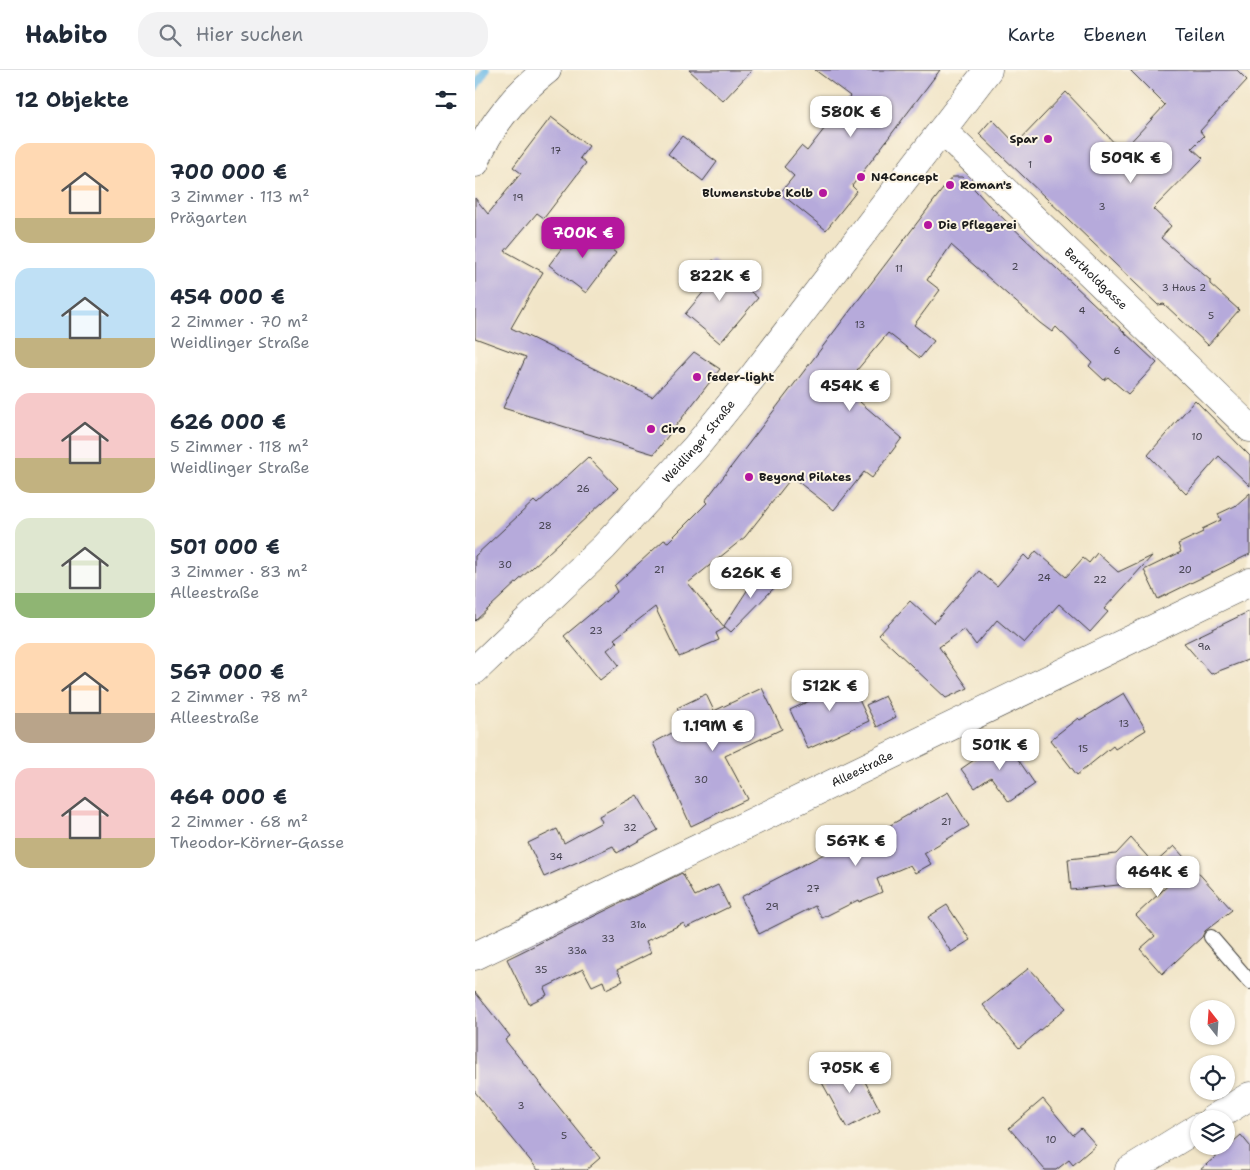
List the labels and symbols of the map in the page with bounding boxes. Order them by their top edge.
pin: 580K € [810,96,892,138]
place label: Spar [1009,131,1039,147]
marker: Spar [1042,133,1054,145]
pin: 509K € [1090,142,1172,184]
house number: 17 [551,144,561,157]
house number: 1 [1028,158,1032,171]
place label: N4Concept [871,169,938,185]
marker: N4Concept [855,171,867,183]
place label: Roman's [960,177,1012,193]
marker: Roman's [944,179,956,191]
place label: Blumenstube Kolb [702,185,813,201]
marker: Blumenstube Kolb [817,187,829,199]
house number: 19 [513,191,523,204]
house number: 3 [1099,200,1106,213]
pin: 700K € [542,216,624,259]
place label: Die Pflegerei [938,217,1017,233]
marker: Die Pflegerei [922,219,934,231]
street label: Bertholdgasse [1061,244,1131,313]
pin: 822K € [679,260,761,302]
house number: 2 [1012,260,1019,273]
house number: 11 [895,262,903,275]
house number: 3 Haus 2 [1162,281,1206,294]
house number: 4 [1079,304,1086,317]
house number: 5 [1208,309,1214,322]
house number: 13 [855,318,865,331]
house number: 6 [1114,344,1121,357]
place label: feder-light [707,369,775,385]
pin: 454K € [809,370,891,412]
marker: feder-light [691,371,703,383]
street label: Weidlinger Straße [659,396,739,487]
place label: Ciro [661,421,686,437]
marker: Ciro [645,423,657,435]
house number: 10 [1192,430,1202,443]
place label: Beyond Pilates [759,469,851,485]
marker: Beyond Pilates [743,471,755,483]
house number: 26 [576,482,590,495]
house number: 28 [538,519,552,532]
pin: 626K € [710,556,792,599]
house number: 30 [498,558,512,571]
house number: 21 [654,563,664,576]
house number: 20 [1178,563,1192,576]
house number: 24 [1037,571,1051,584]
house number: 22 [1093,573,1107,586]
house number: 23 [589,624,603,637]
house number: 9a [1197,640,1211,653]
pin: 512K € [789,670,871,712]
pin: 1.19M € [667,710,759,752]
house number: 13 [1119,717,1129,730]
pin: 501K € [959,728,1041,771]
house number: 15 [1078,742,1088,755]
street label: Alleestraße [829,747,896,791]
house number: 30 [694,773,708,786]
house number: 21 [941,815,951,828]
house number: 32 [623,821,637,834]
pin: 567K € [815,824,897,867]
house number: 34 [549,850,563,863]
pin: 464K € [1117,856,1199,898]
house number: 27 [806,882,820,895]
house number: 29 [765,900,779,913]
house number: 31a [630,918,647,931]
house number: 33 [601,932,615,945]
house number: 33a [567,944,587,957]
house number: 35 [535,963,547,976]
north arrow [1190,1000,1235,1045]
pin: 705K € [809,1052,891,1094]
house number: 3 [518,1099,525,1112]
house number: 5 [561,1129,567,1142]
house number: 10 [1046,1133,1056,1146]

